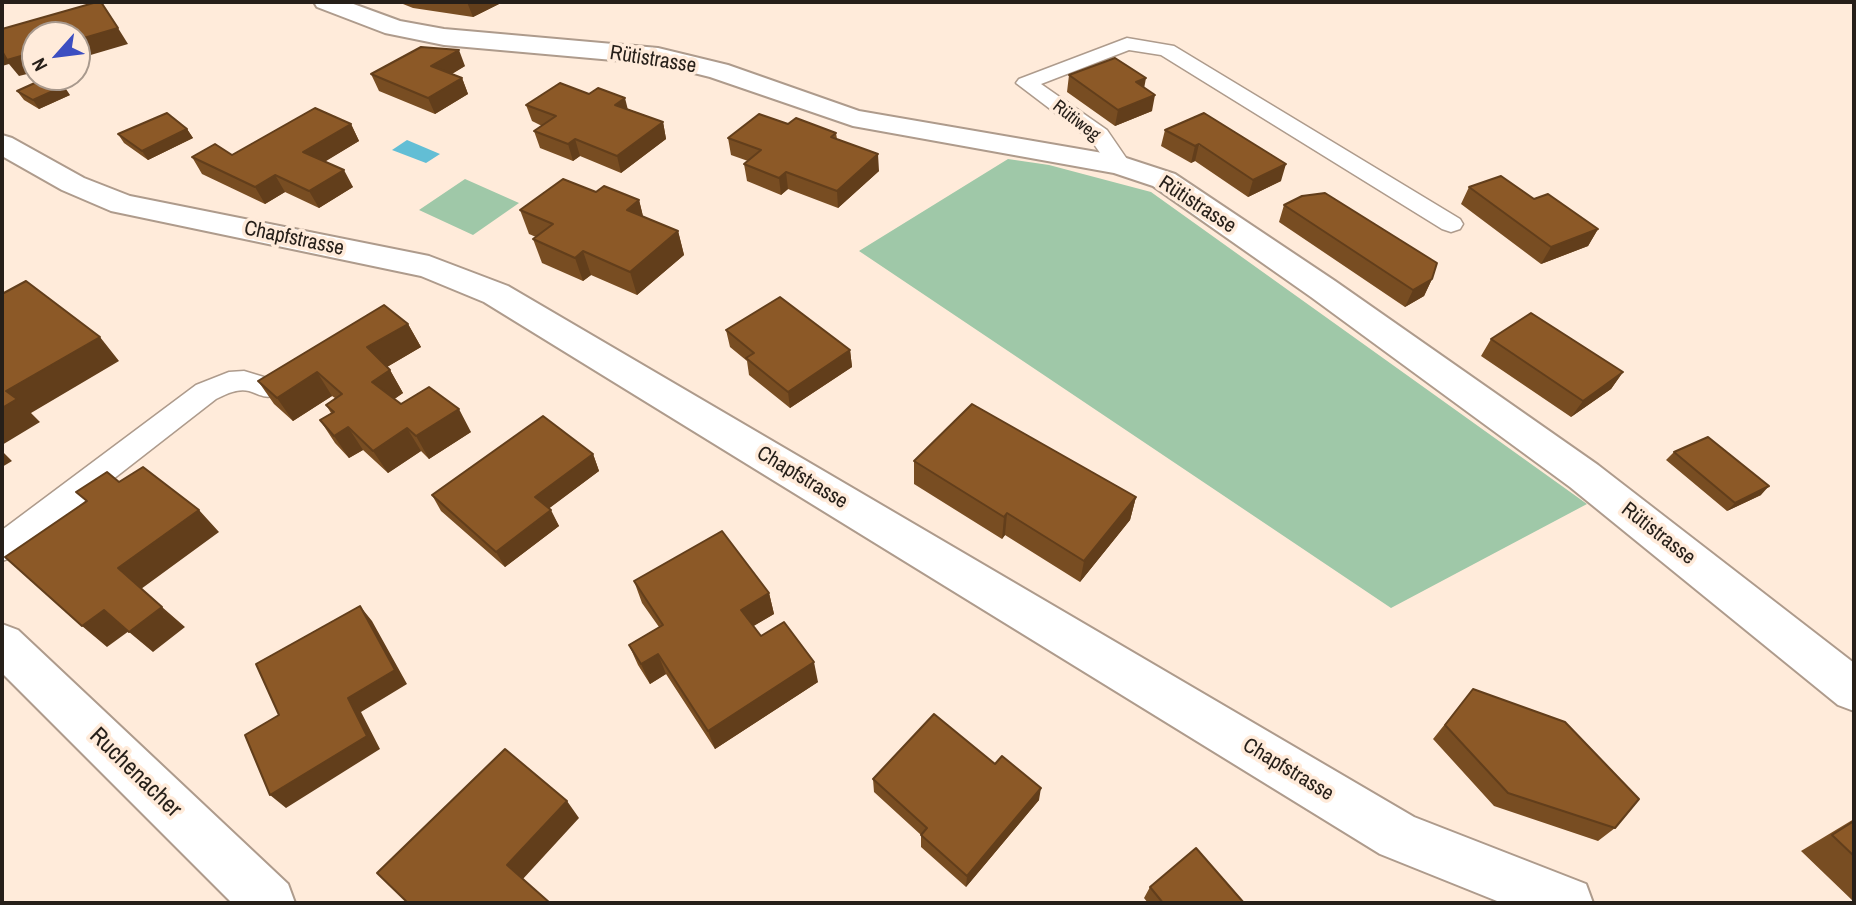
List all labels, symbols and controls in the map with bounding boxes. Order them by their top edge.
north arrow [21,21,91,91]
street label: Rütistrasse [608,41,698,79]
text: N [25,54,53,76]
street label: Rütiweg [1048,96,1104,146]
street label: Rütistrasse [1154,171,1240,239]
street label: Chapfstrasse [242,216,346,262]
street label: Chapfstrasse [752,441,852,515]
street label: Rütistrasse [1616,497,1700,571]
street label: Ruchenacher [83,722,187,824]
street label: Chapfstrasse [1238,733,1338,807]

